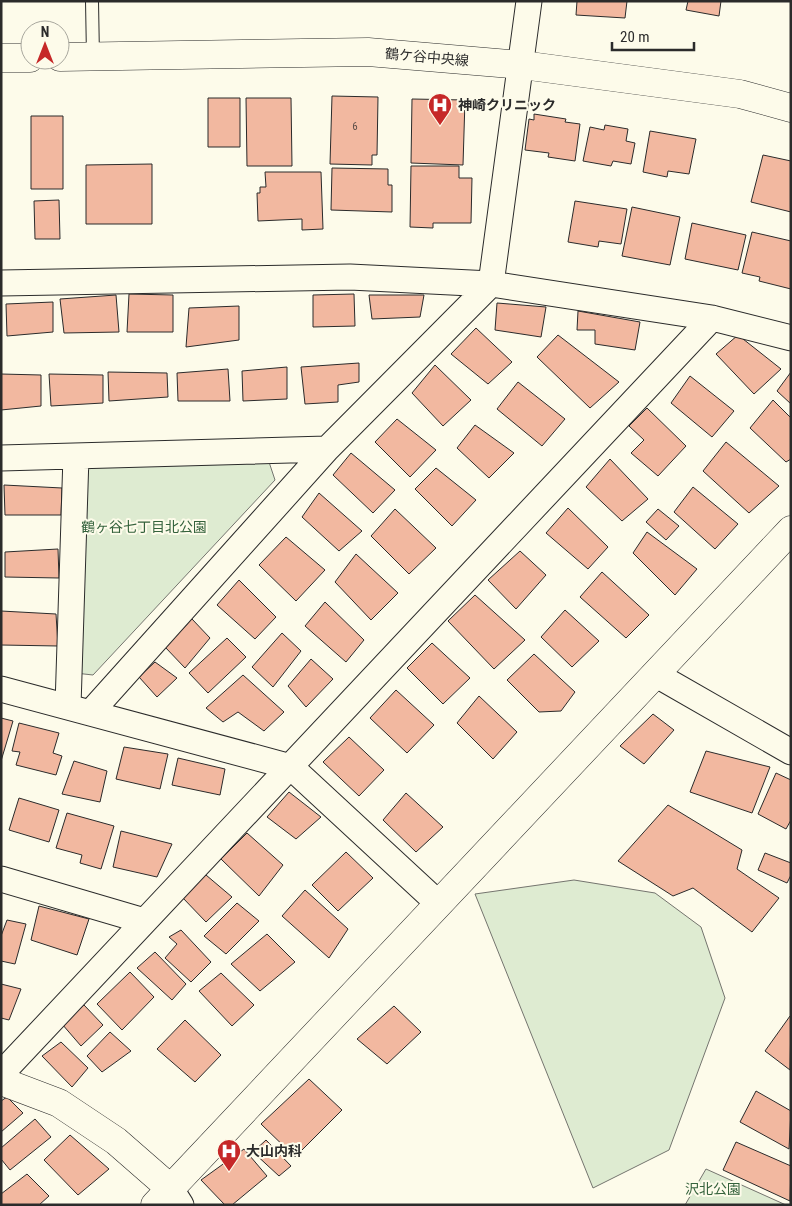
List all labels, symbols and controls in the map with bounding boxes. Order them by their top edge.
north arrow [20,20,70,70]
scale bar [612,20,694,52]
text: N [41,24,49,40]
text: 20 m [620,28,650,46]
street label: 鶴ケ谷中央線 [384,45,470,69]
hospital icon: 神崎クリニック [427,92,453,126]
place label: 神崎クリニック [458,97,556,113]
house number: 6 [352,120,358,133]
park label: 鶴ヶ谷七丁目北公園 [81,519,207,535]
hospital icon: 大山内科 [216,1138,242,1172]
place label: 大山内科 [246,1143,302,1159]
park label: 沢北公園 [685,1181,741,1197]

